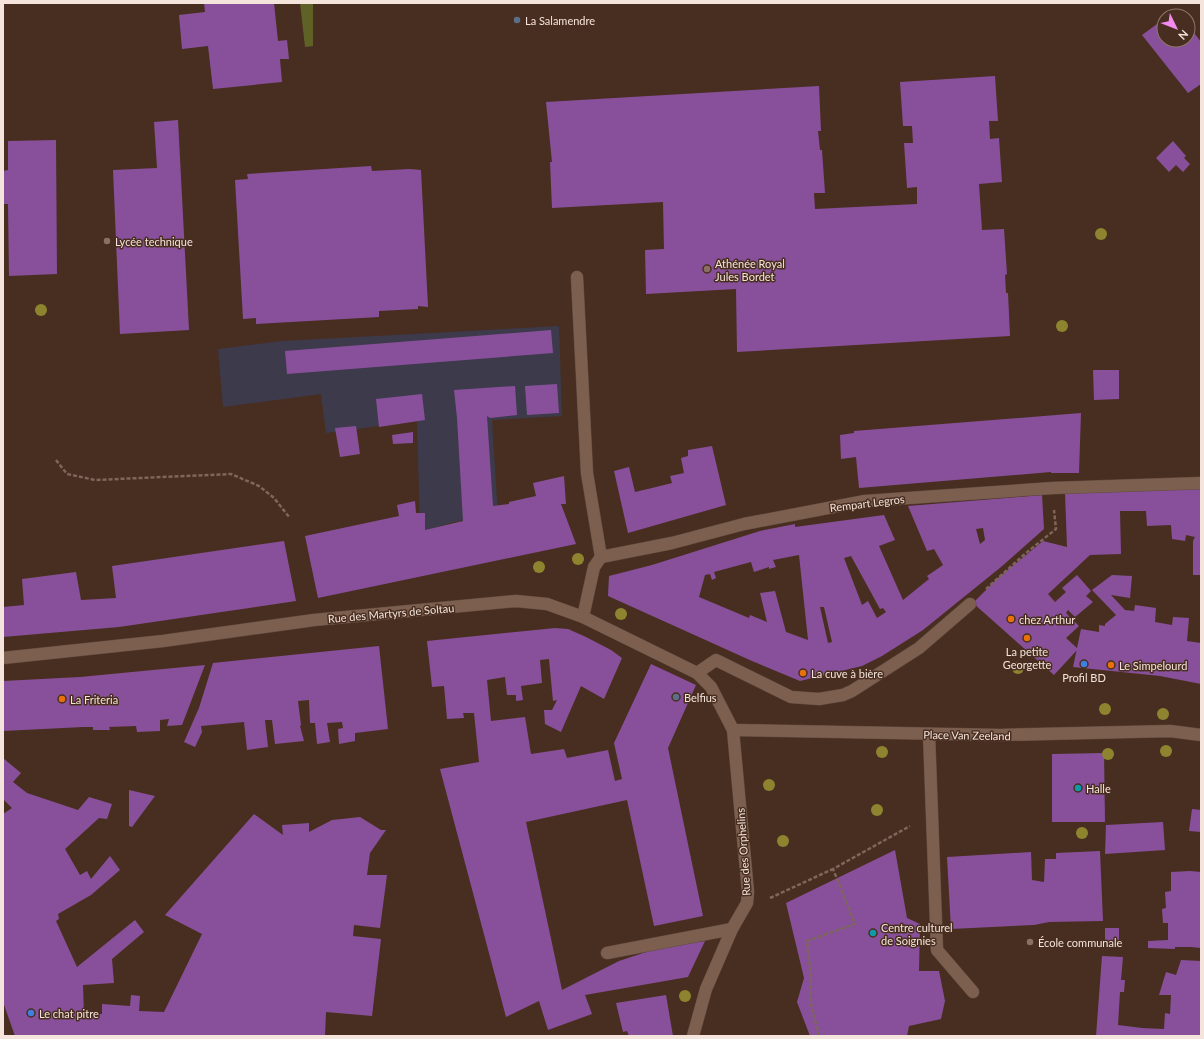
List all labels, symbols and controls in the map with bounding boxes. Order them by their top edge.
north arrow [1156,8,1196,48]
place label: La Salamendre [525,14,595,27]
marker: La Salamendre [512,15,522,25]
text: N [1176,28,1191,43]
place label: Lycée technique [115,235,193,248]
marker: Lycée technique [102,236,112,246]
place label: Athénée Royal Jules Bordet [715,257,785,283]
marker: Athénée Royal Jules Bordet [702,264,712,274]
street label: Rempart Legros [829,492,905,514]
street label: Rue des Martyrs de Soltau [327,601,455,625]
place label: chez Arthur [1019,613,1075,626]
marker: chez Arthur [1006,614,1016,624]
marker: La petite Georgette [1022,633,1032,643]
place label: La petite Georgette [1003,645,1051,671]
marker: Profil BD [1079,659,1089,669]
place label: Le Simpelourd [1119,659,1187,672]
marker: Le Simpelourd [1106,660,1116,670]
place label: La cuve à bière [811,667,883,680]
marker: La cuve à bière [798,668,808,678]
place label: Profil BD [1062,671,1106,684]
place label: Belfius [684,691,717,704]
marker: Belfius [671,692,681,702]
place label: La Friteria [70,693,118,706]
marker: La Friteria [57,694,67,704]
street label: Place Van Zeeland [923,728,1011,742]
place label: Halle [1086,782,1111,795]
marker: Halle [1073,783,1083,793]
street label: Rue des Orphelins [733,807,753,896]
place label: Centre culturel de Soignies [881,921,953,947]
marker: Centre culturel de Soignies [868,928,878,938]
place label: École communale [1038,936,1123,949]
marker: École communale [1025,937,1035,947]
place label: Le chat pitre [39,1007,99,1020]
marker: Le chat pitre [26,1008,36,1018]

